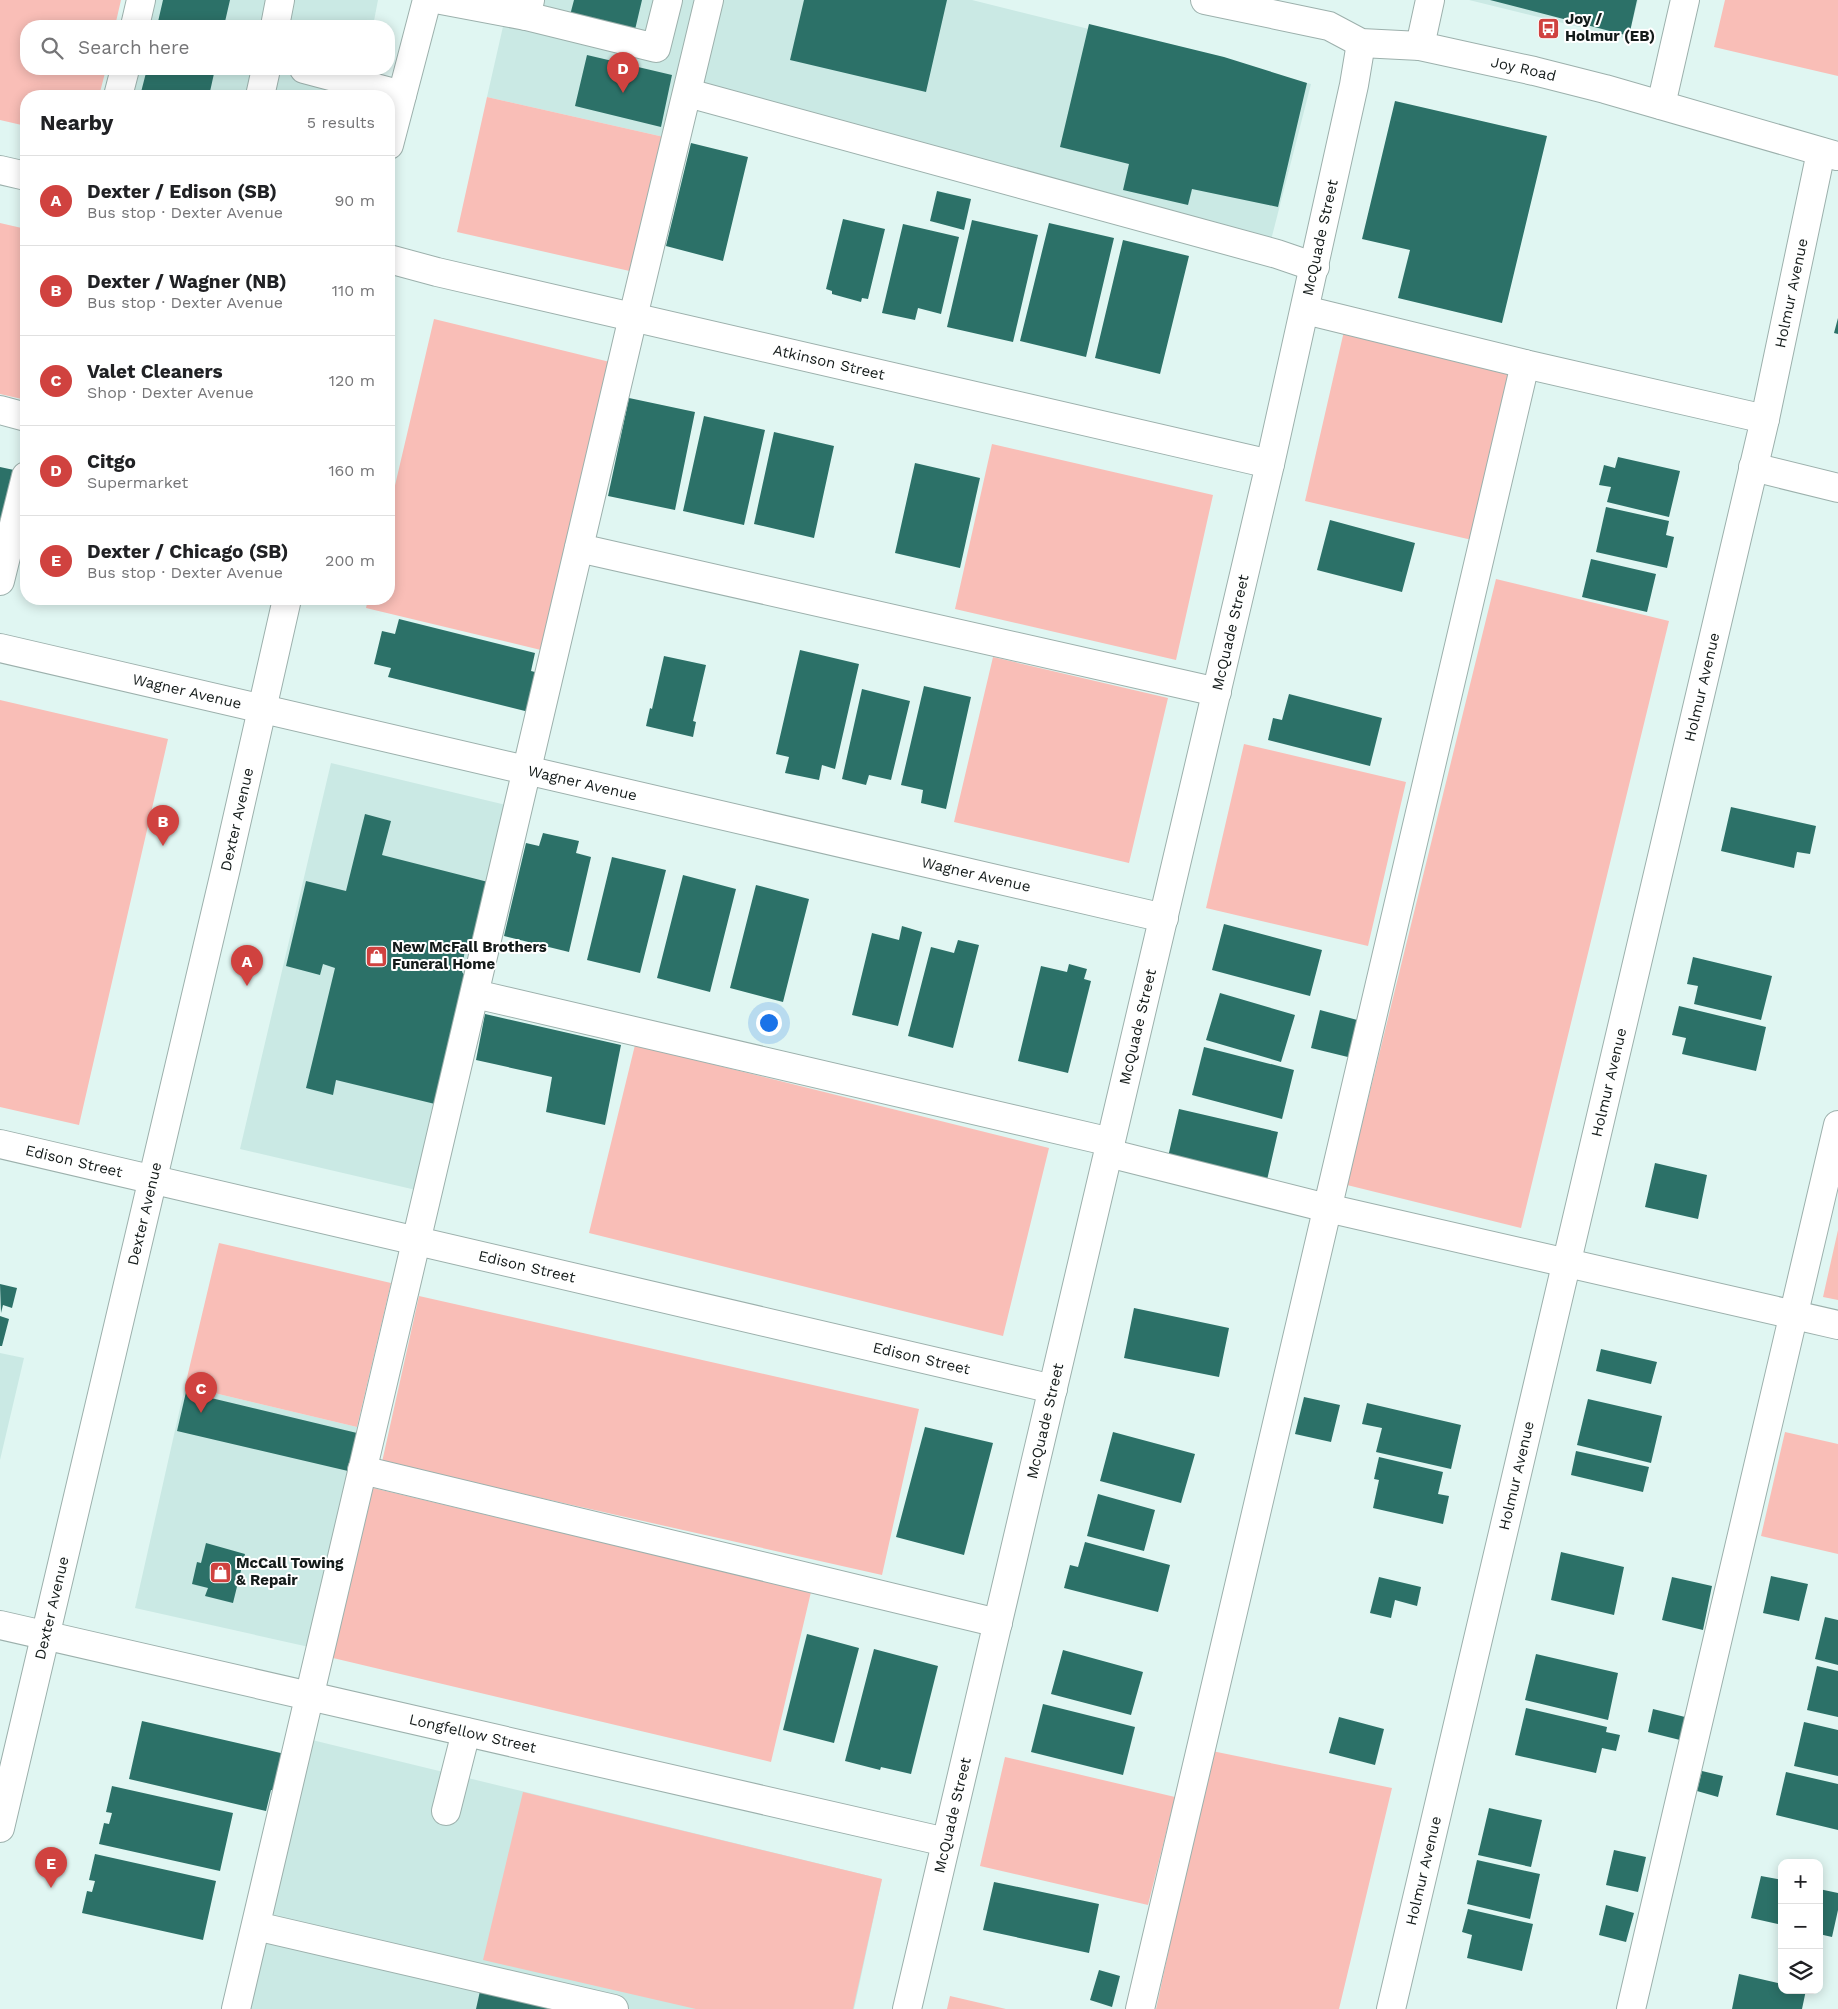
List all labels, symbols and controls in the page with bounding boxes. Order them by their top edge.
place label: Joy / Holmur (EB) [1565,10,1655,45]
bus stop icon: Joy / Holmur (EB) [1537,16,1561,40]
search box [20,20,395,75]
icon: search [38,34,66,62]
text: Search here [78,36,189,59]
pin: D [607,52,639,93]
street label: Joy Road [1489,53,1558,85]
text: Nearby [40,110,113,135]
text: 5 results [307,113,375,132]
street label: McQuade Street [1299,177,1342,297]
text: Dexter / Edison (SB) [87,180,277,203]
text: A [51,191,61,210]
text: 90 m [334,191,375,210]
text: Bus stop · Dexter Avenue [87,203,283,222]
street label: Holmur Avenue [1771,237,1812,350]
text: Dexter / Wagner (NB) [87,270,287,293]
text: B [51,281,61,300]
text: 110 m [332,281,375,300]
text: Bus stop · Dexter Avenue [87,293,283,312]
street label: Atkinson Street [771,341,887,384]
text: Valet Cleaners [87,360,223,383]
text: C [51,371,61,390]
text: 120 m [329,371,375,390]
text: Shop · Dexter Avenue [87,383,254,402]
text: Citgo [87,450,136,473]
text: D [50,461,62,480]
text: 160 m [328,461,375,480]
text: Supermarket [87,473,188,492]
text: Dexter / Chicago (SB) [87,540,289,563]
text: E [51,551,61,570]
text: 200 m [325,551,375,570]
text: Bus stop · Dexter Avenue [87,563,283,582]
street label: McQuade Street [1208,572,1253,692]
street label: Holmur Avenue [1680,631,1723,743]
street label: Wagner Avenue [131,670,243,713]
street label: Wagner Avenue [526,762,639,805]
street label: Dexter Avenue [217,766,257,873]
pin: B [147,805,179,846]
street label: Wagner Avenue [920,853,1033,896]
place label: New McFall Brothers Funeral Home [392,938,547,973]
shop icon: New McFall Brothers Funeral Home [364,944,388,968]
pin: A [231,945,263,986]
street label: McQuade Street [1115,966,1160,1086]
your location [756,1010,782,1036]
street label: Holmur Avenue [1587,1026,1631,1139]
street label: Edison Street [24,1141,125,1181]
street label: Dexter Avenue [124,1160,165,1267]
street label: Edison Street [477,1247,578,1287]
street label: Edison Street [871,1338,972,1379]
street label: McQuade Street [1023,1361,1068,1481]
pin: C [185,1372,217,1413]
street label: Holmur Avenue [1495,1419,1538,1532]
place label: McCall Towing & Repair [236,1554,344,1589]
street label: Dexter Avenue [31,1555,73,1661]
shop icon: McCall Towing & Repair [208,1560,232,1584]
street label: Longfellow Street [407,1710,539,1757]
street label: McQuade Street [930,1755,975,1875]
street label: Holmur Avenue [1402,1814,1445,1927]
pin: E [35,1847,67,1888]
map controls [1778,1859,1823,1994]
button: + [1778,1859,1823,1904]
button: − [1778,1904,1823,1949]
button: layers [1778,1949,1823,1994]

